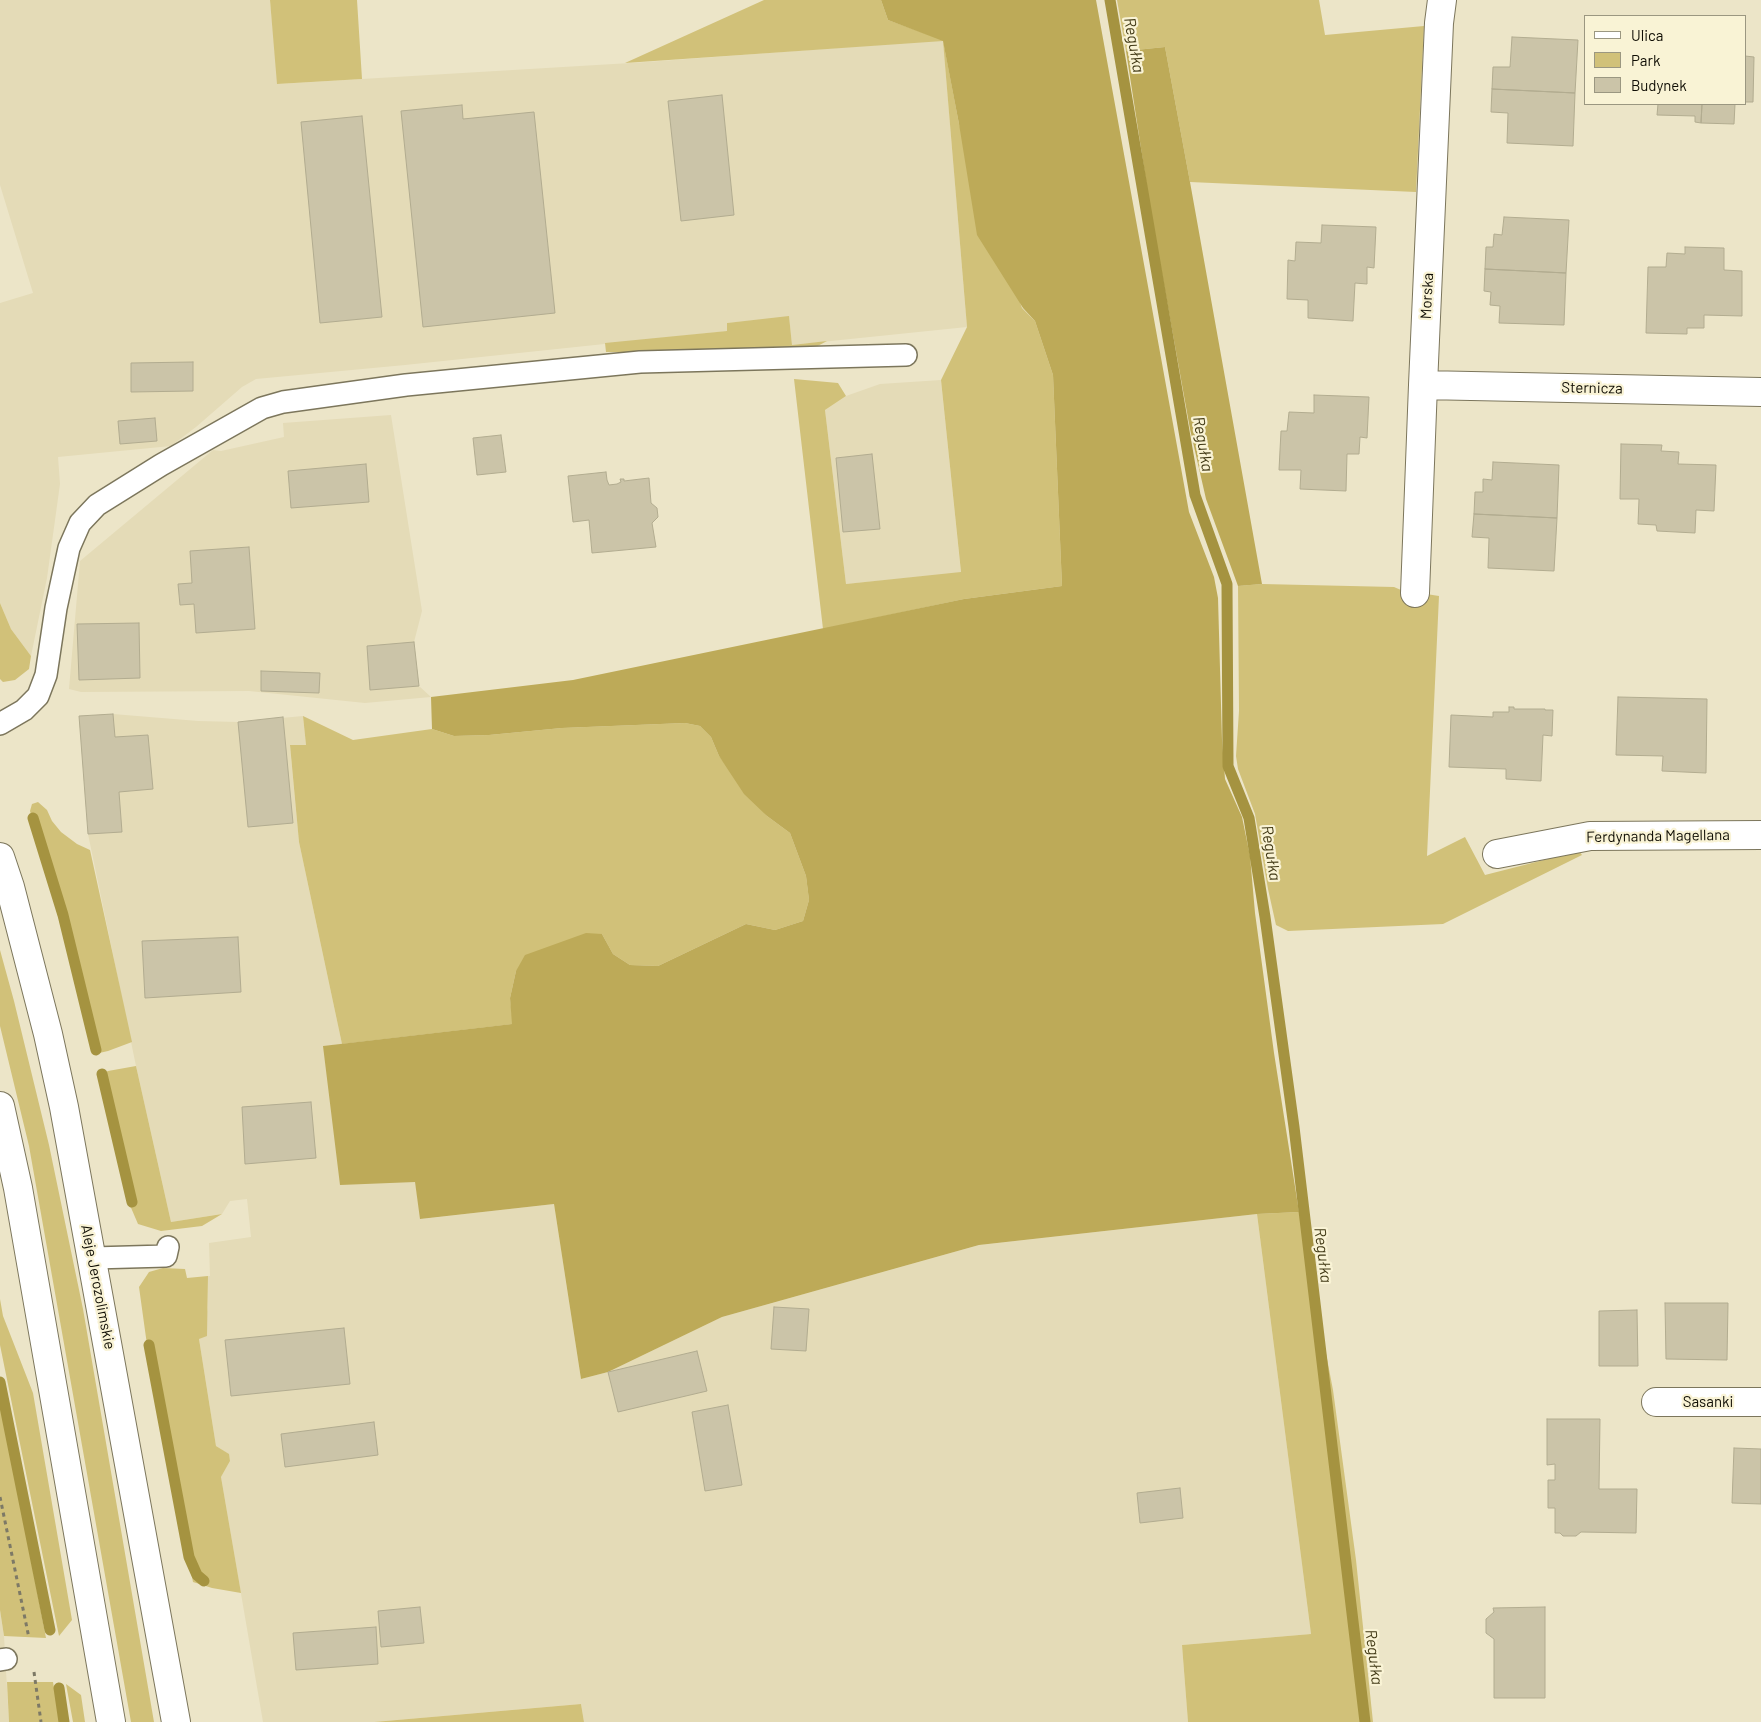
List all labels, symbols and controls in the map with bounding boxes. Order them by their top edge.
legend [1584,15,1746,105]
water label: Regułka [1120,16,1148,74]
text: Ulica [1631,26,1663,44]
text: Park [1631,51,1660,69]
text: Budynek [1631,76,1687,94]
street label: Morska [1417,272,1437,320]
street label: Sternicza [1561,378,1623,398]
water label: Regułka [1189,415,1217,473]
water label: Regułka [1257,824,1285,882]
street label: Ferdynanda Magellana [1586,826,1730,846]
street label: Aleje Jerozolimskie [77,1223,119,1351]
water label: Regułka [1310,1226,1336,1284]
street label: Sasanki [1683,1393,1733,1411]
water label: Regułka [1361,1628,1387,1686]

